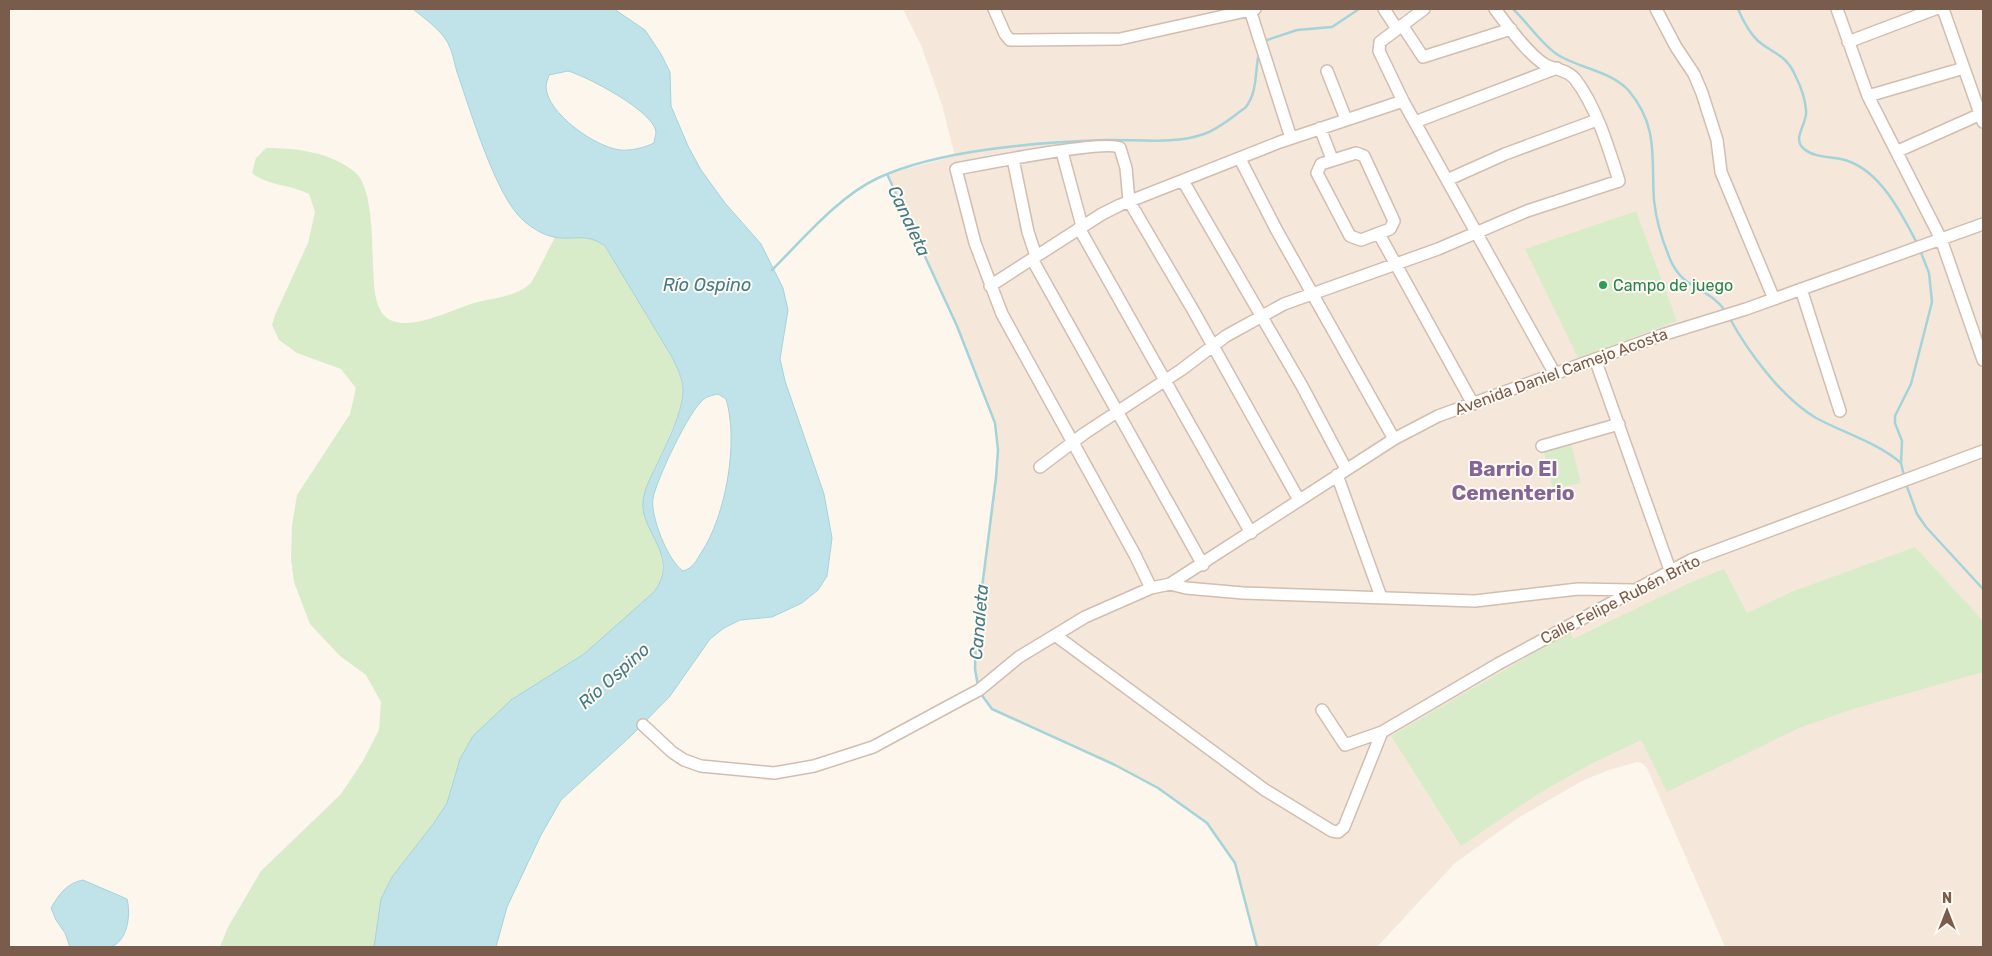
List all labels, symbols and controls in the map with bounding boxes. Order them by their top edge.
water label: Canaleta [883,182,935,260]
water label: Río Ospino [663,274,751,296]
place label: Campo de juego [1613,276,1733,295]
marker: Campo de juego [1597,279,1609,291]
street label: Avenida Daniel Camejo Acosta [1452,324,1670,419]
district label: Barrio El Cementerio [1452,456,1574,505]
street label: Calle Felipe Rubén Brito [1537,551,1703,648]
water label: Canaleta [965,583,993,661]
water label: Río Ospino [574,638,654,714]
north arrow [1922,886,1972,936]
text: N [1942,890,1952,907]

